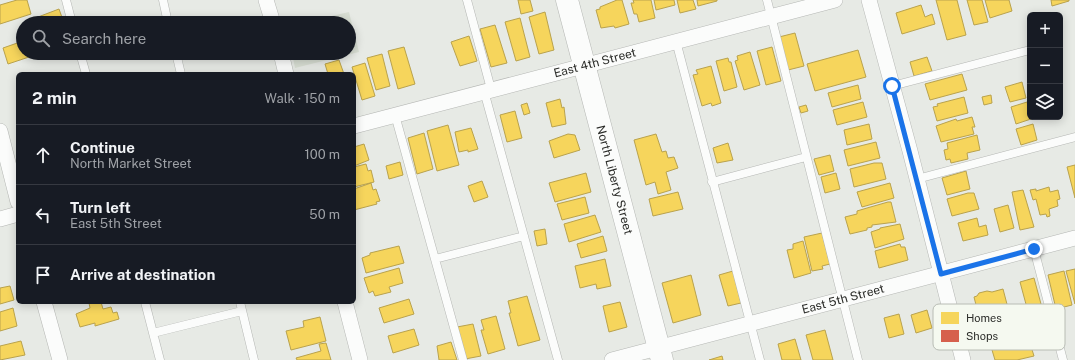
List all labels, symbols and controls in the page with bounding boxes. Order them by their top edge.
map controls [1027,12,1063,120]
button: + [1027,12,1063,48]
search box [16,16,356,60]
icon: search [30,27,52,49]
text: Search here [62,30,146,47]
street label: East 4th Street [552,45,638,80]
button: − [1027,48,1063,84]
route start [883,77,901,95]
button: layers [1027,84,1063,120]
text: 2 min [32,88,77,108]
text: Walk · 150 m [265,91,340,106]
street label: North Liberty Street [593,124,636,236]
text: Continue [70,139,135,156]
icon: ahead [32,144,54,166]
text: 100 m [304,147,340,162]
text: North Market Street [70,156,192,171]
text: Turn left [70,199,131,216]
icon: left [32,204,54,226]
text: 50 m [309,207,340,222]
text: East 5th Street [70,216,162,231]
route end [1025,240,1043,258]
icon: arrive [32,264,54,286]
text: Arrive at destination [70,266,215,283]
street label: East 5th Street [800,281,886,317]
legend [933,304,1065,350]
text: Homes [966,312,1002,324]
text: Shops [966,330,998,342]

